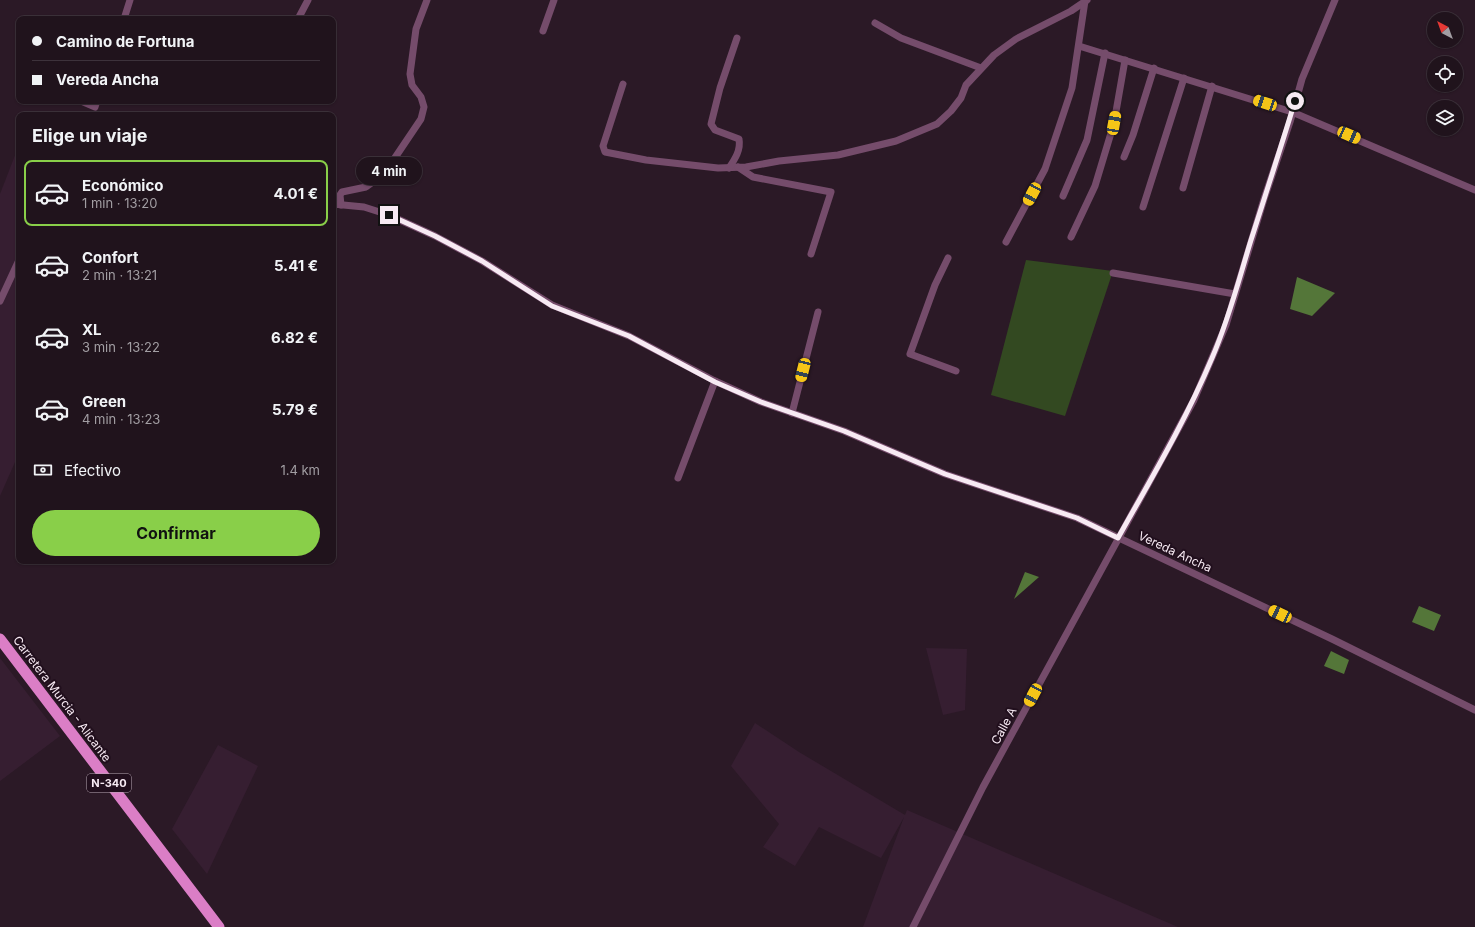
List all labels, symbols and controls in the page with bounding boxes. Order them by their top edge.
north arrow [1427,12,1463,48]
map controls [1427,12,1463,136]
text: Camino de Fortuna [56,32,194,51]
button: locate [1427,56,1463,92]
text: Vereda Ancha [56,70,159,89]
route start [1286,92,1304,110]
car [1252,94,1278,112]
button: layers [1427,100,1463,136]
car [1106,110,1122,136]
text: Elige un viaje [32,125,147,146]
car [1336,125,1362,145]
callout: 4 min [356,157,422,185]
text: 4 min [371,163,407,179]
icon: car [34,175,70,211]
text: Económico [82,176,163,195]
car [1021,181,1043,207]
text: 4.01 € [273,184,318,203]
text: 1 min · 13:20 [82,195,157,211]
route end [380,206,398,224]
icon: car [34,247,70,283]
text: Confort [82,248,138,267]
text: 5.41 € [274,256,318,275]
text: 2 min · 13:21 [82,267,157,283]
icon: car [34,319,70,355]
text: XL [82,320,102,339]
text: 6.82 € [271,328,318,347]
text: 3 min · 13:22 [82,339,160,355]
car [794,357,812,383]
icon: car [34,391,70,427]
text: Green [82,392,126,411]
text: 5.79 € [272,400,318,419]
text: 4 min · 13:23 [82,411,160,427]
icon: cash [32,459,54,481]
text: Efectivo [64,461,121,480]
text: 1.4 km [280,462,320,478]
button: Confirmar [32,510,320,556]
street label: Vereda Ancha [1136,528,1214,575]
car [1267,603,1293,625]
street label: Carretera Murcia - Alicante [10,633,115,765]
car [1022,682,1044,708]
street label: Calle A [988,705,1020,747]
road number: N-340 [87,774,131,792]

